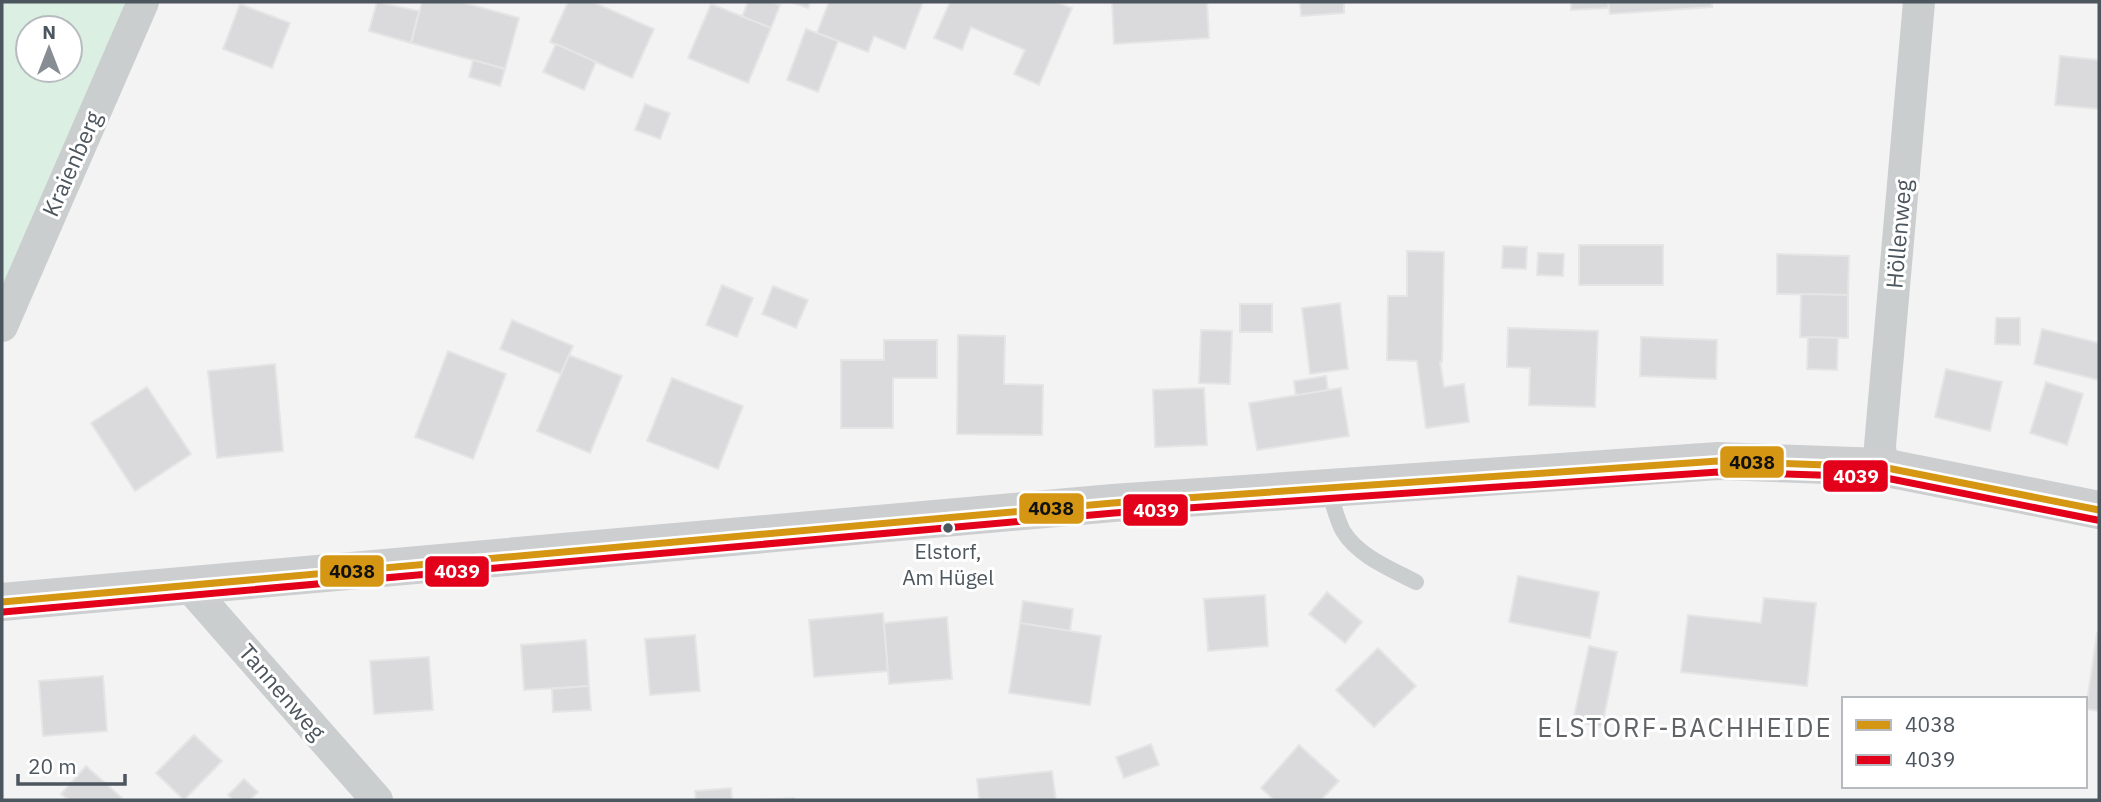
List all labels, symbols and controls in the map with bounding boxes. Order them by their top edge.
north arrow [14,14,84,84]
text: N [42,20,56,44]
street label: Kraienberg [35,106,108,221]
street label: Höllenweg [1878,178,1918,290]
line badge: 4038 [1719,445,1785,479]
text: 4038 [1729,450,1775,474]
line badge: 4039 [1822,459,1889,493]
text: 4039 [1833,464,1879,488]
line badge: 4038 [1018,492,1085,525]
line badge: 4039 [1122,493,1189,527]
text: 4038 [1028,496,1074,520]
text: 4039 [1133,498,1179,522]
marker: Elstorf, Am Hügel [941,521,955,535]
place label: Elstorf, Am Hügel [902,537,994,591]
line badge: 4038 [319,554,385,588]
line badge: 4039 [424,555,490,588]
text: 4038 [329,559,375,583]
text: 4039 [434,559,480,583]
street label: Tannenweg [233,637,333,746]
legend [1842,697,2087,788]
district label: ELSTORF-BACHHEIDE [1537,710,1833,744]
text: 4038 [1905,710,1955,738]
scale bar [18,742,124,786]
text: 4039 [1905,745,1955,773]
text: 20 m [28,752,77,780]

